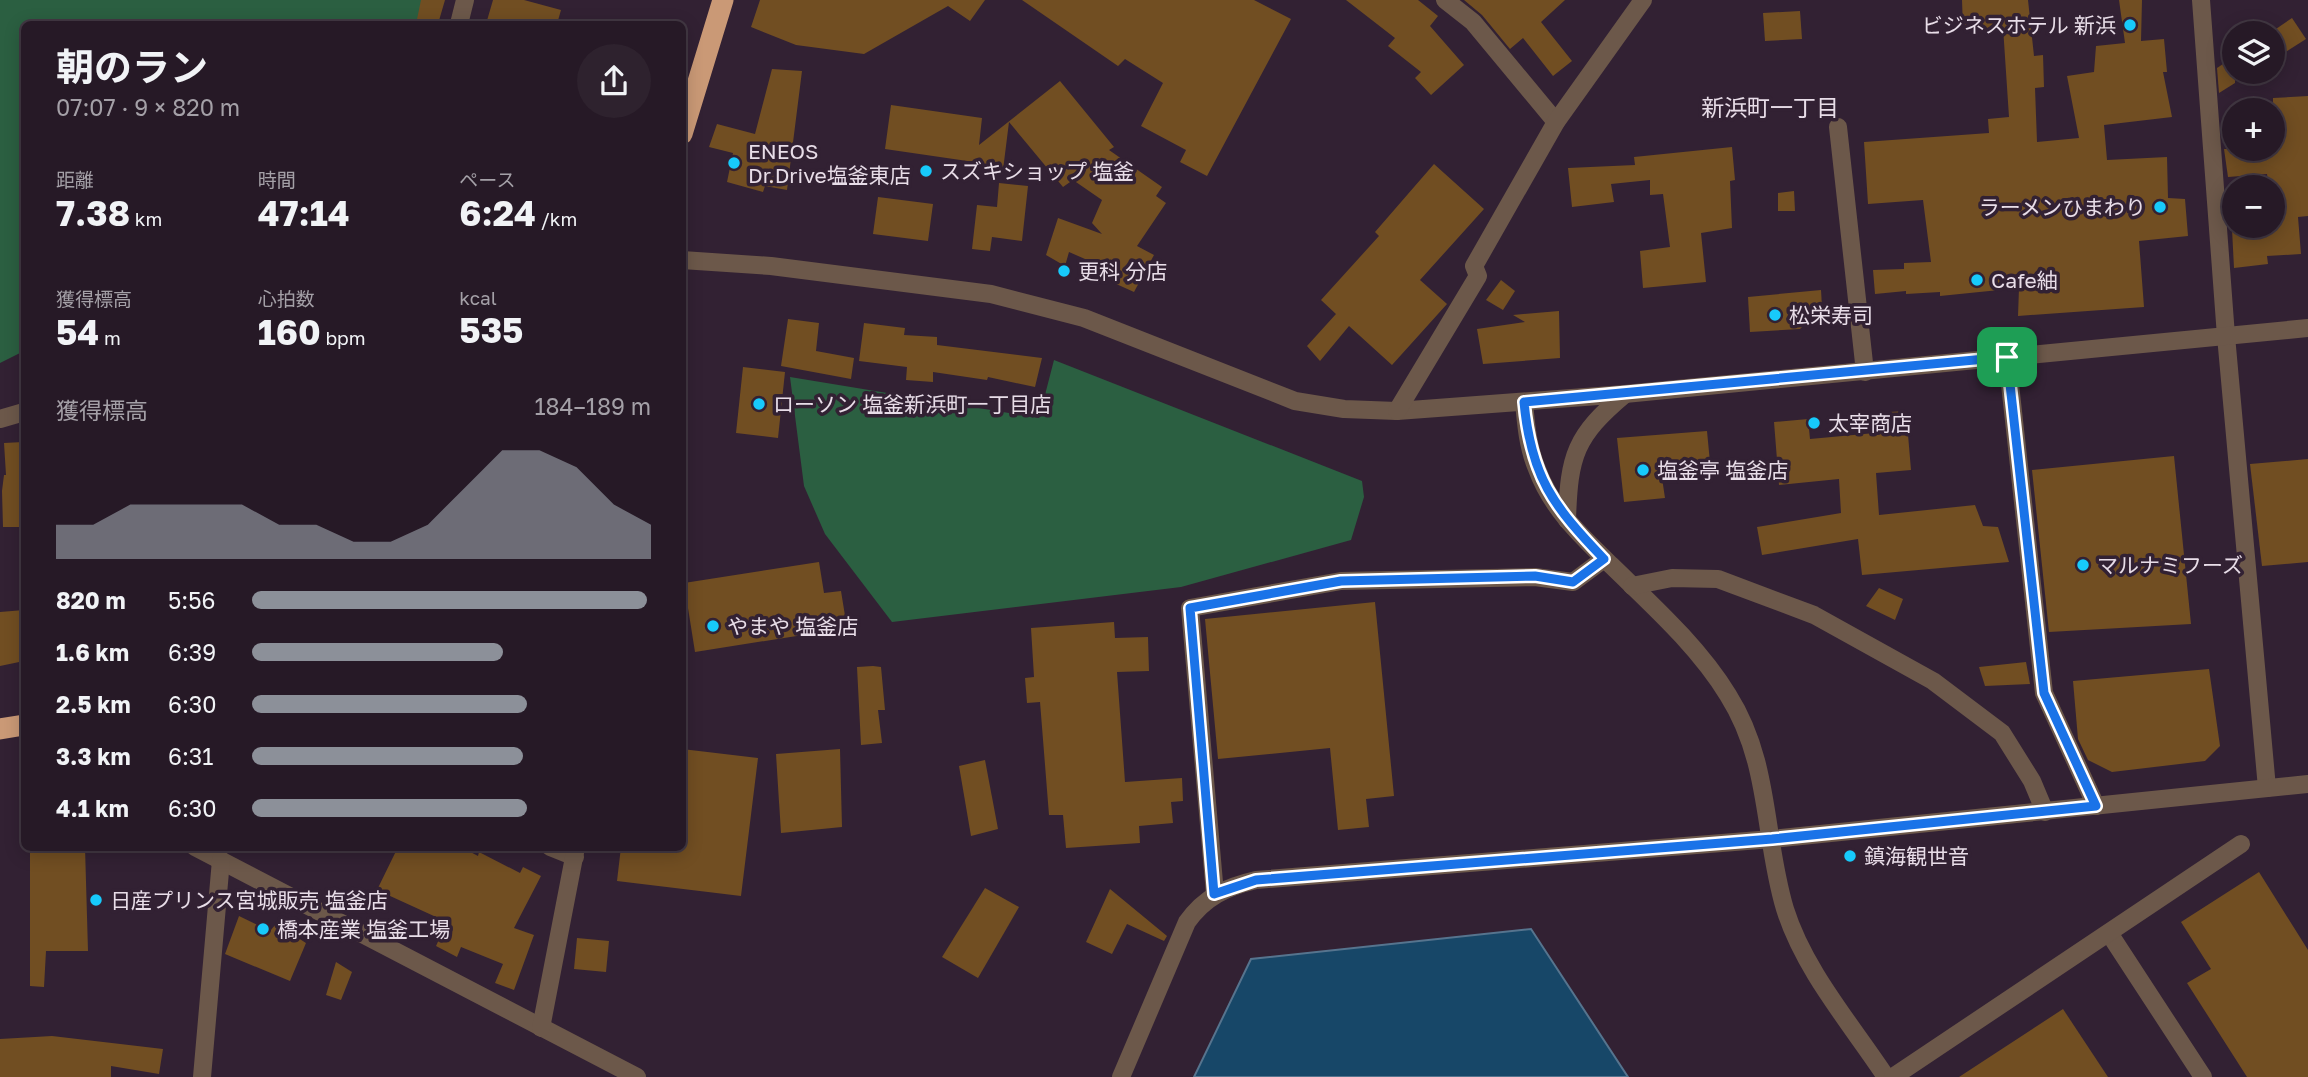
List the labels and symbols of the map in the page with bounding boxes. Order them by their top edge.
place label: ビジネスホテル 新浜 [1922,12,2116,38]
marker: ビジネスホテル 新浜 [2122,17,2138,33]
district label: 新浜町一丁目 [1701,93,1839,121]
place label: ENEOS Dr.Drive塩釜東店 [748,138,911,188]
marker: ENEOS Dr.Drive塩釜東店 [726,155,742,171]
place label: スズキショップ 塩釜 [940,158,1134,184]
marker: スズキショップ 塩釜 [918,163,934,179]
place label: ラーメンひまわり [1979,194,2146,220]
marker: ラーメンひまわり [2152,199,2168,215]
place label: 更科 分店 [1078,258,1167,284]
marker: 更科 分店 [1056,263,1072,279]
place label: Cafe紬 [1991,267,2058,293]
marker: Cafe紬 [1969,272,1985,288]
place label: 松栄寿司 [1789,302,1873,328]
marker: 松栄寿司 [1767,307,1783,323]
pin [1977,327,2037,387]
place label: ローソン 塩釜新浜町一丁目店 [773,391,1051,417]
marker: ローソン 塩釜新浜町一丁目店 [751,396,767,412]
place label: 太宰商店 [1828,410,1912,436]
marker: 太宰商店 [1806,415,1822,431]
place label: 塩釜亭 塩釜店 [1657,457,1788,483]
marker: 塩釜亭 塩釜店 [1635,462,1651,478]
place label: マルナミフーズ [2097,552,2243,578]
marker: マルナミフーズ [2075,557,2091,573]
place label: やまや 塩釜店 [727,613,858,639]
marker: やまや 塩釜店 [705,618,721,634]
place label: 鎮海観世音 [1864,843,1969,869]
marker: 鎮海観世音 [1842,848,1858,864]
place label: 日産プリンス宮城販売 塩釜店 [110,887,388,913]
marker: 日産プリンス宮城販売 塩釜店 [88,892,104,908]
place label: 橋本産業 塩釜工場 [277,916,450,942]
marker: 橋本産業 塩釜工場 [255,921,271,937]

